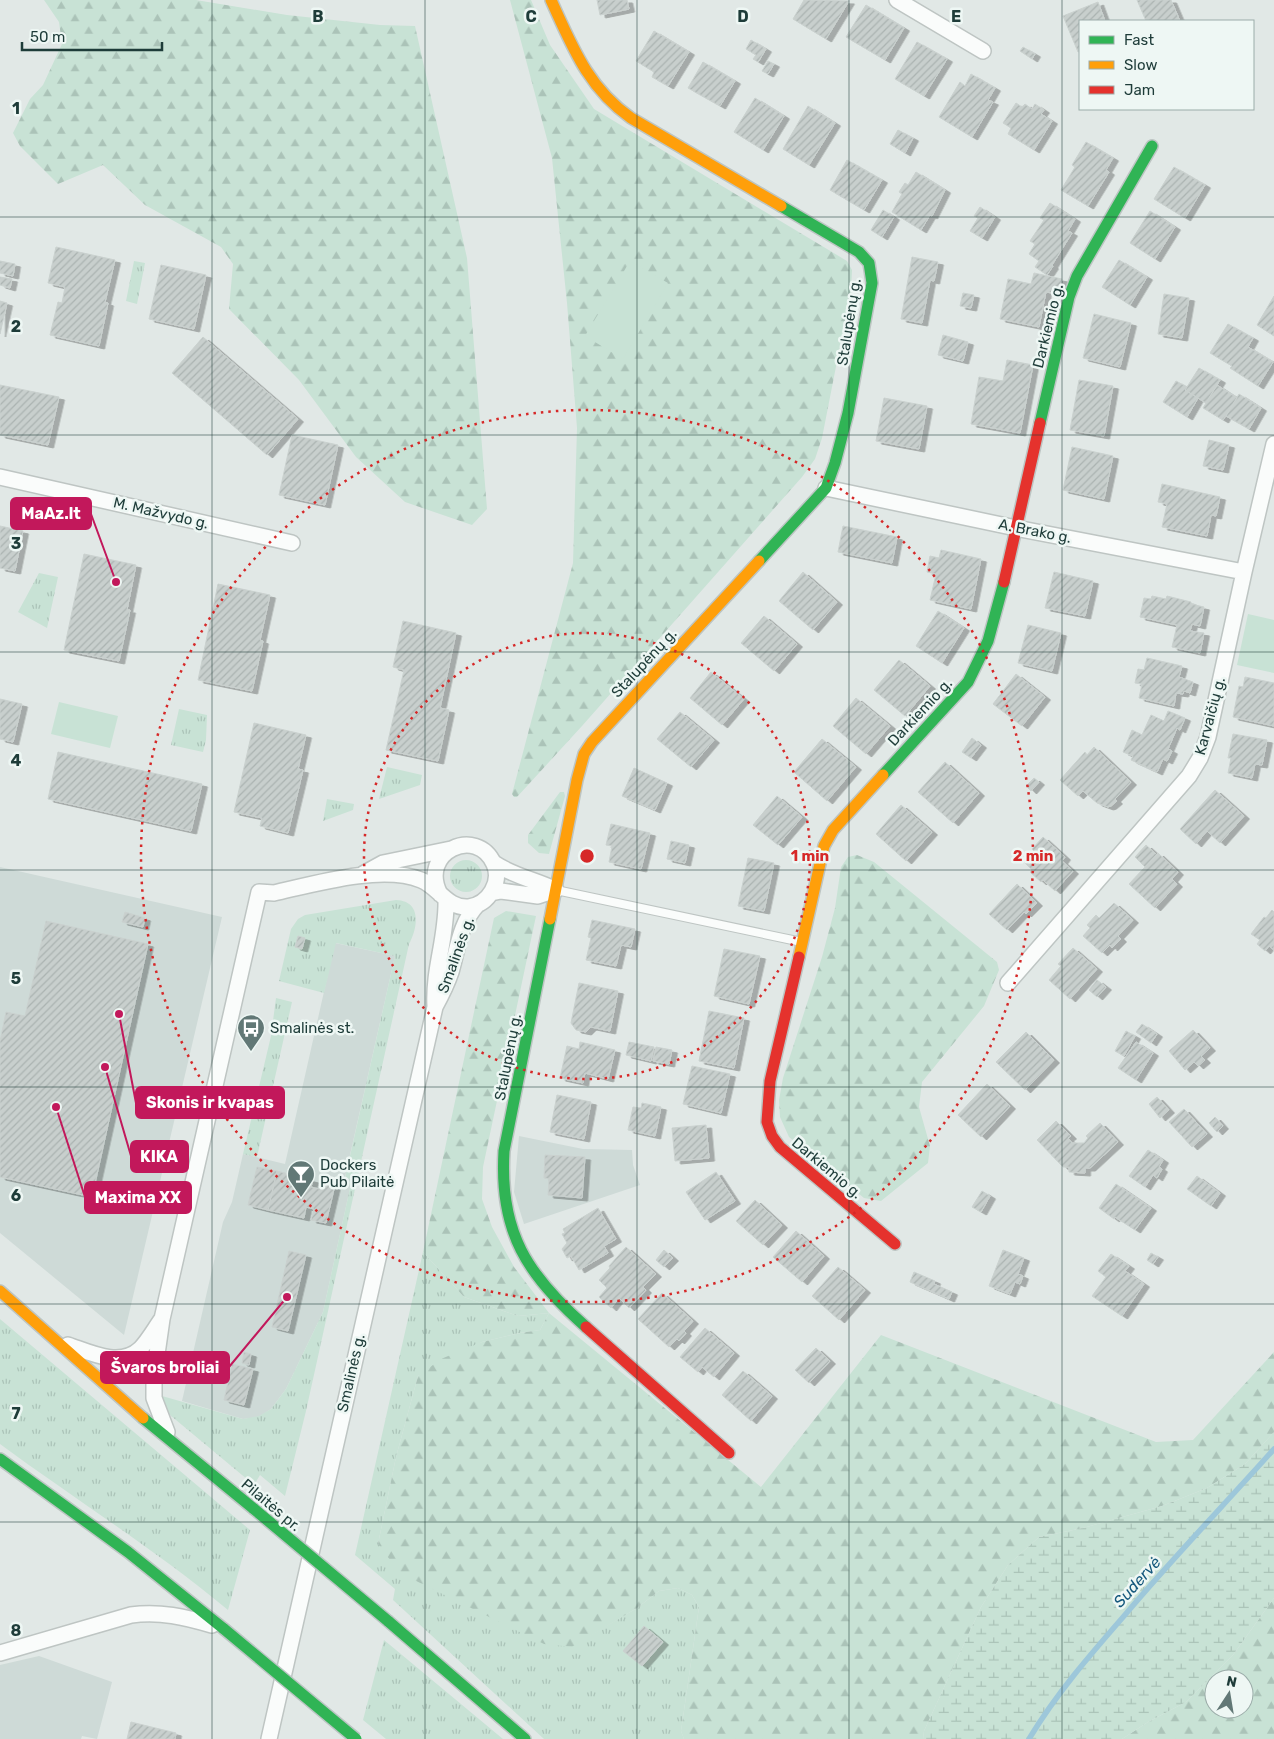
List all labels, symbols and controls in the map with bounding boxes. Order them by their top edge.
text: B [312,7,324,26]
text: C [525,7,537,26]
text: D [737,7,749,26]
text: E [951,7,961,26]
scale bar [22,20,162,52]
legend [1079,20,1254,110]
text: 50 m [30,28,65,46]
text: Fast [1124,31,1154,49]
text: Slow [1124,56,1157,74]
text: Jam [1124,81,1155,99]
text: 1 [12,99,20,118]
street label: Stalupėnų g. [833,277,865,367]
street label: Darkiemio g. [1029,282,1067,370]
text: 2 [11,317,21,336]
street label: M. Mažvydo g. [112,493,210,533]
callout: MaAz.lt [11,498,91,529]
text: MaAz.lt [21,504,81,523]
street label: A. Brako g. [997,515,1073,547]
text: 3 [11,534,21,553]
street label: Stalupėnų g. [607,625,681,701]
street label: Darkiemio g. [884,674,956,750]
street label: Karvaičių g. [1191,675,1229,757]
text: 4 [11,751,22,770]
centre of rings [578,847,596,865]
text: 1 min [791,847,829,865]
text: 2 min [1013,847,1053,865]
street label: Smalinės g. [434,914,478,996]
text: 5 [11,969,21,988]
street label: Stalupėnų g. [491,1012,525,1102]
bus stop icon: Smalinės st. [236,1013,266,1052]
place label: Smalinės st. [270,1019,354,1037]
callout: Skonis ir kvapas [136,1087,284,1118]
text: Skonis ir kvapas [146,1093,274,1112]
street label: Darkiemio g. [788,1133,866,1203]
callout: KIKA [131,1141,188,1172]
text: KIKA [140,1147,178,1166]
place label: Dockers Pub Pilaitė [320,1156,394,1191]
bar icon: Dockers Pub Pilaitė [286,1159,316,1198]
callout: Maxima XX [85,1182,191,1213]
text: 6 [11,1186,21,1205]
text: Maxima XX [95,1188,181,1207]
street label: Smalinės g. [333,1332,369,1414]
callout: Švaros broliai [101,1352,229,1383]
text: Švaros broliai [111,1357,219,1377]
text: 7 [11,1404,21,1423]
street label: Pilaitės pr. [238,1475,304,1535]
water label: Sudervė [1109,1553,1165,1611]
text: 8 [11,1621,22,1640]
north arrow [1204,1669,1254,1719]
text: N [1225,1672,1238,1691]

